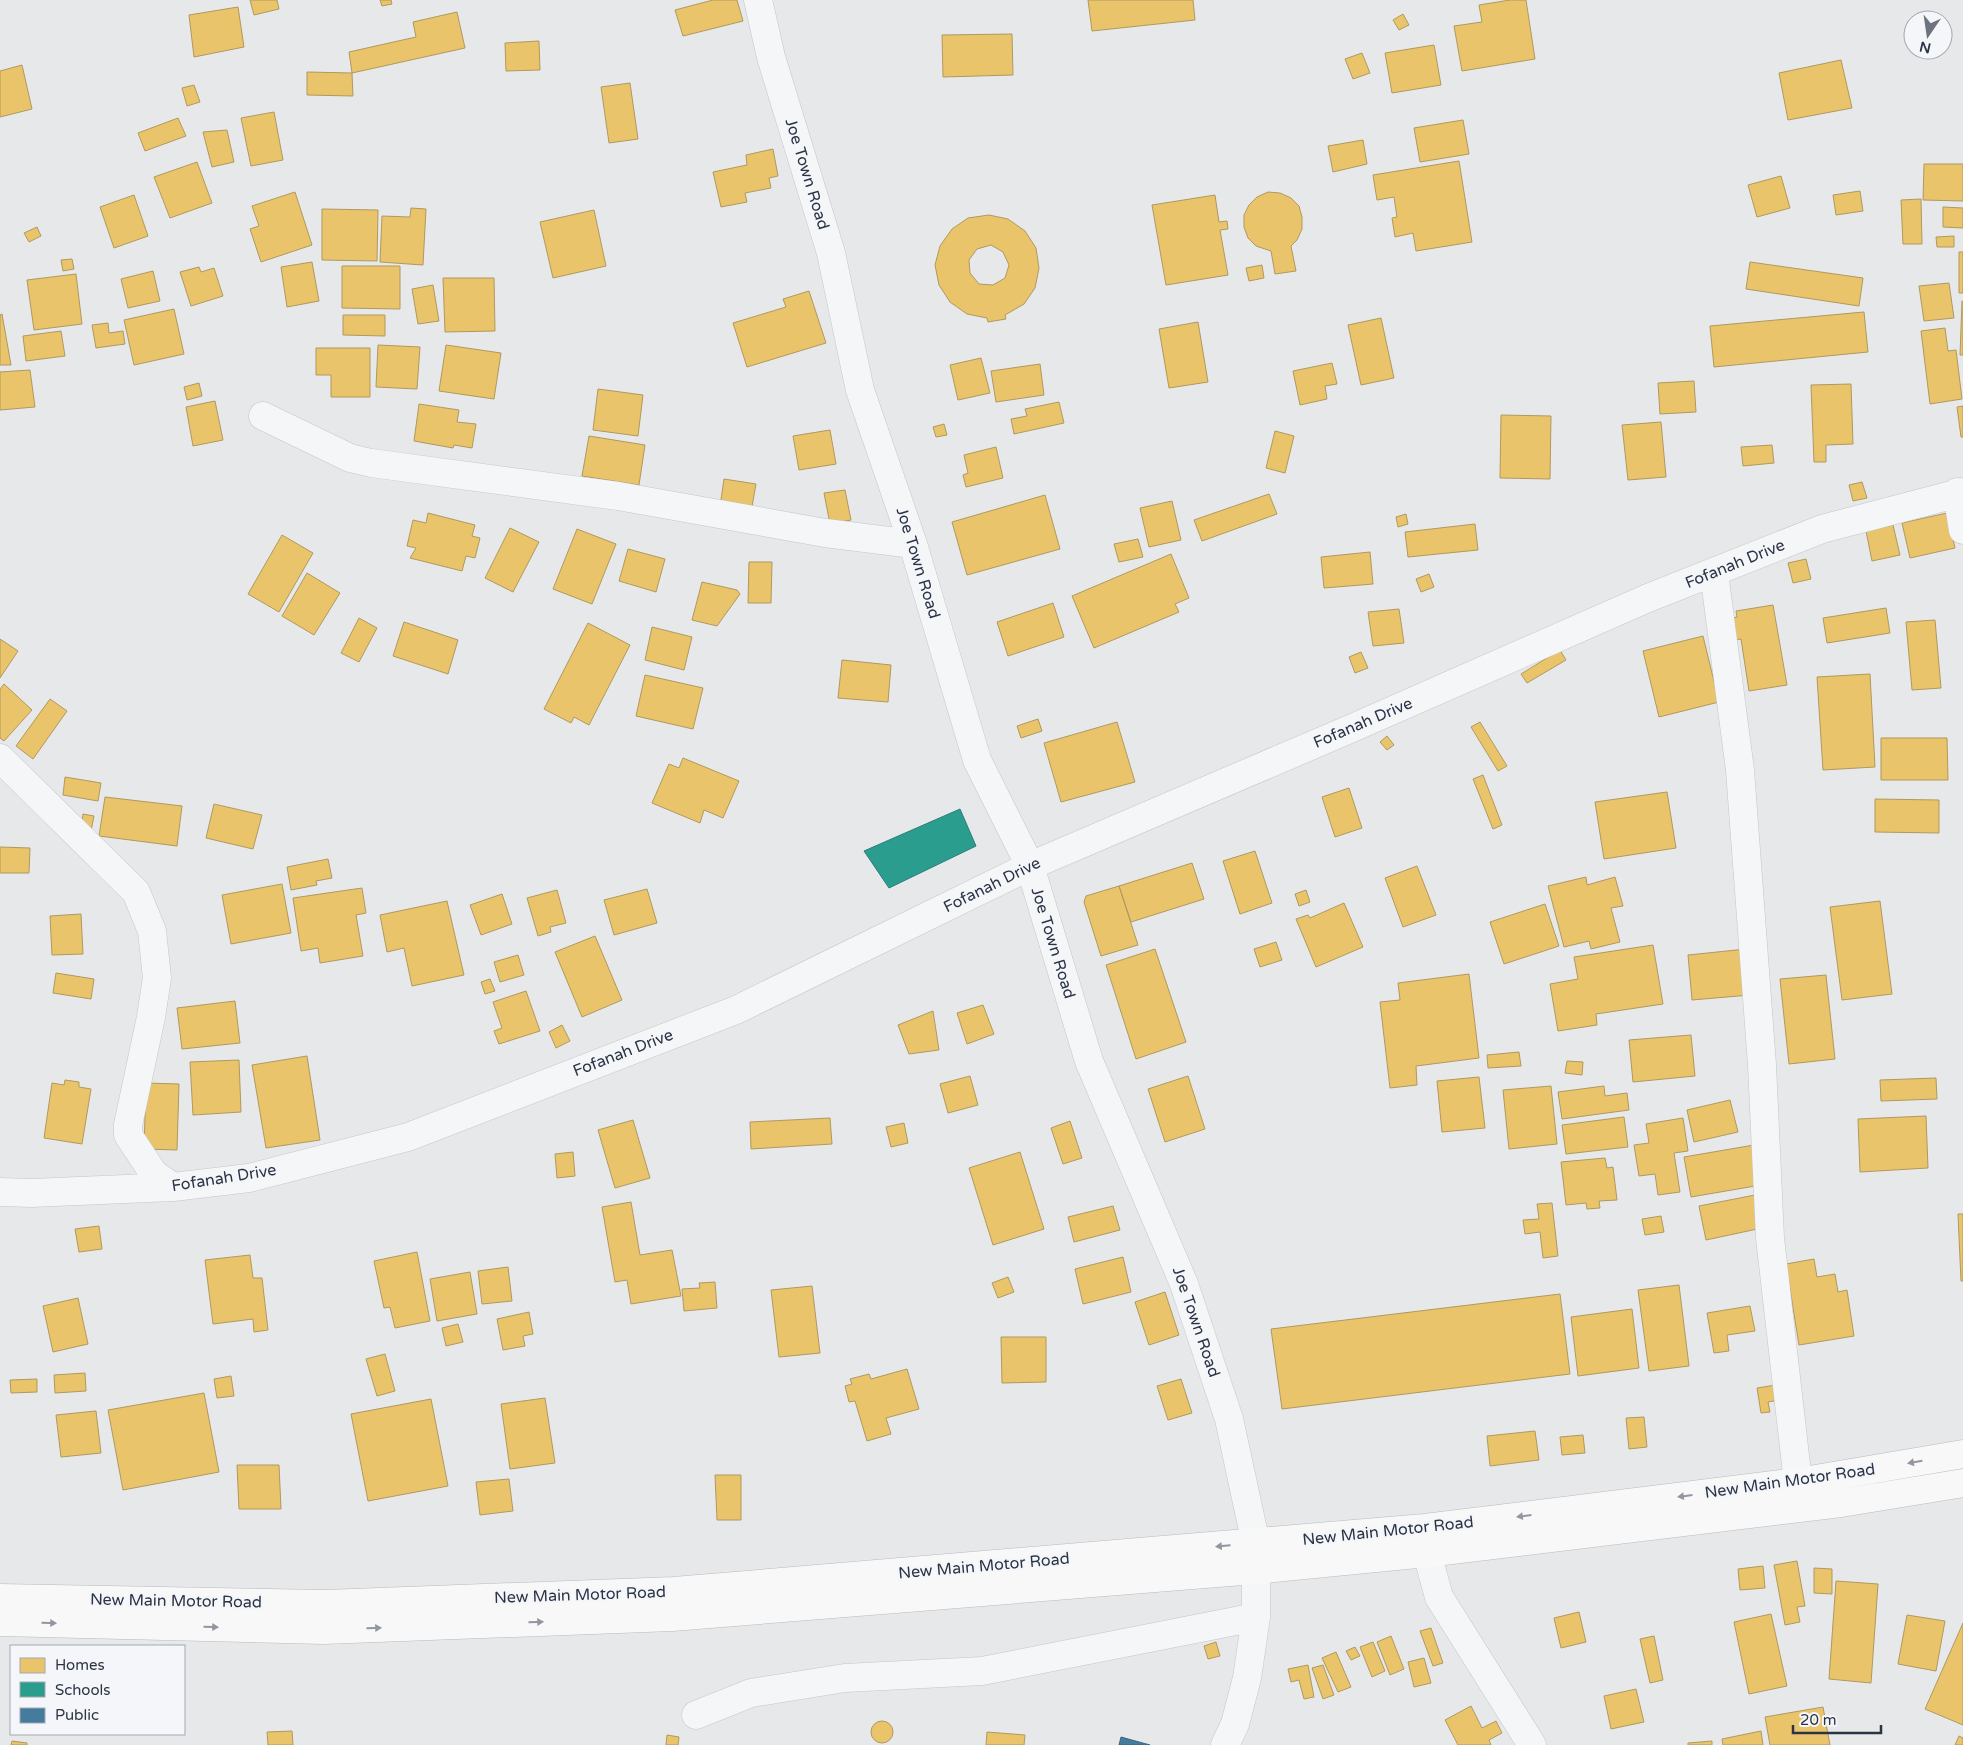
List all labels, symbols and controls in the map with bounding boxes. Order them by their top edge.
north arrow [1903,10,1953,60]
text: N [1918,38,1933,57]
street label: Joe Town Road [781,116,833,232]
street label: Joe Town Road [892,505,944,621]
street label: Fofanah Drive [1682,535,1788,593]
street label: Fofanah Drive [1310,693,1416,753]
street label: Fofanah Drive [940,853,1044,917]
street label: Joe Town Road [1027,885,1079,1001]
street label: Fofanah Drive [570,1025,676,1081]
street label: Fofanah Drive [170,1160,278,1196]
street label: Joe Town Road [1168,1264,1224,1380]
street label: New Main Motor Road [1703,1459,1877,1503]
one-way arrow [1907,1459,1923,1467]
one-way arrow [1677,1492,1693,1500]
street label: New Main Motor Road [1301,1512,1475,1550]
one-way arrow [1515,1512,1531,1520]
one-way arrow [1215,1543,1231,1551]
street label: New Main Motor Road [898,1549,1070,1583]
street label: New Main Motor Road [494,1582,666,1608]
street label: New Main Motor Road [90,1590,262,1612]
one-way arrow [528,1618,544,1626]
one-way arrow [41,1619,57,1627]
one-way arrow [203,1623,219,1631]
one-way arrow [366,1623,382,1631]
legend [10,1645,185,1735]
text: Homes [55,1656,105,1674]
text: Schools [55,1681,111,1699]
scale bar [1793,1702,1880,1734]
text: Public [55,1706,99,1724]
text: 20 m [1800,1711,1837,1729]

